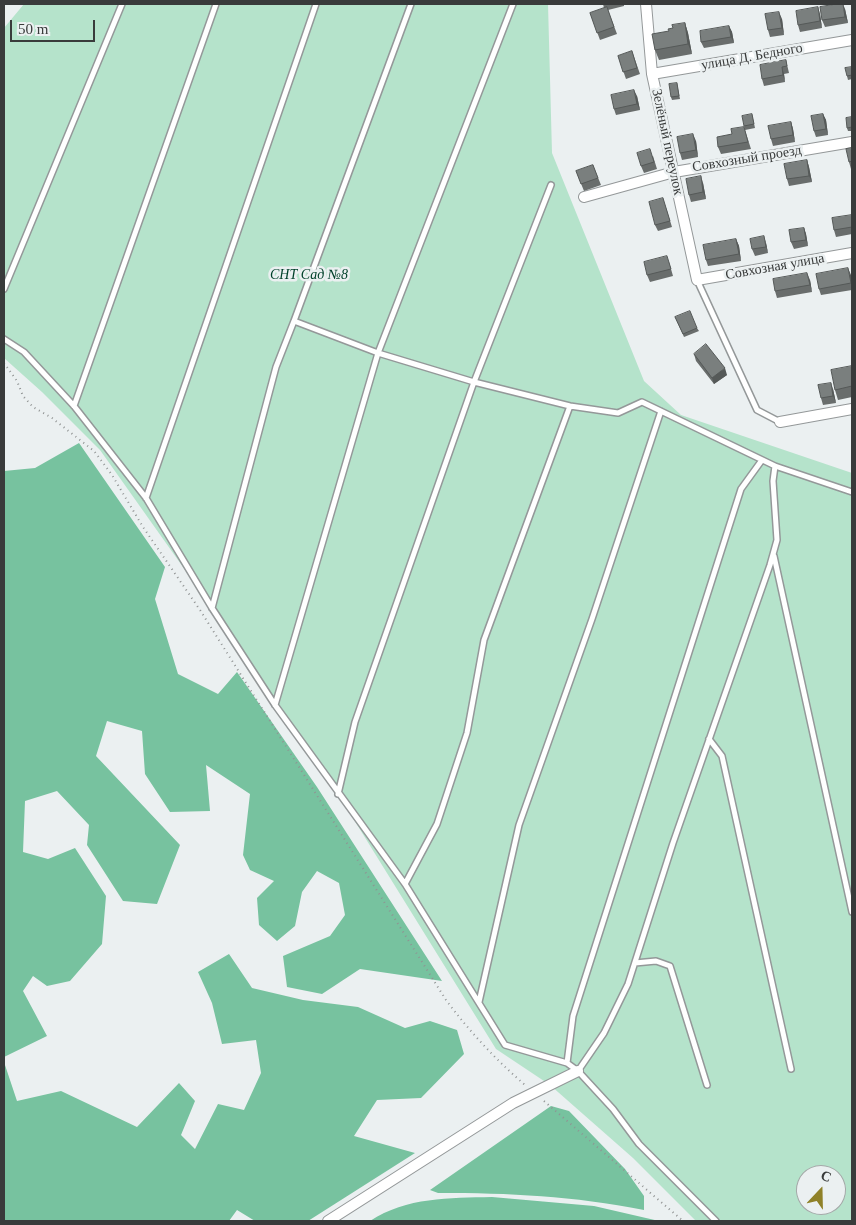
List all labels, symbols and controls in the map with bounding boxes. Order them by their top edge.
scale bar [12,10,98,42]
text: 50 m [18,21,48,37]
street label: улица Д. Бедного [700,40,804,74]
street label: Зелёный переулок [648,87,686,197]
street label: Совхозный проезд [691,142,803,176]
street label: Совхозная улица [724,250,826,284]
park label: СНТ Сад №8 [270,267,348,283]
north arrow [796,1165,846,1215]
text: С [819,1168,834,1185]

